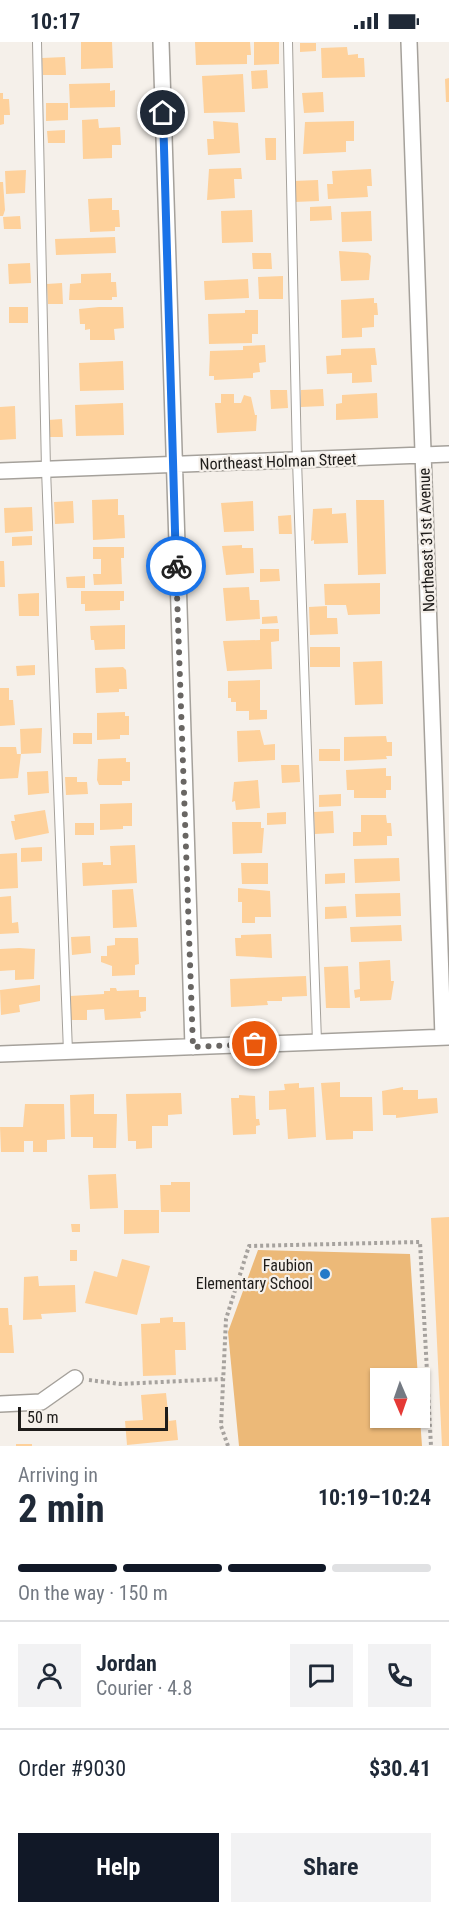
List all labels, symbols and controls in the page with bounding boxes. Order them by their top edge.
text: 10:17 [30,9,81,34]
pin [137,87,188,138]
icon: home [146,96,179,129]
street label: Northeast Holman Street [199,449,357,474]
street label: Northeast 31st Avenue [414,468,439,612]
courier [146,536,206,596]
icon: bike [160,550,193,583]
pin [229,1018,280,1069]
icon: bag [238,1027,271,1060]
place label: Faubion Elementary School [196,1256,313,1293]
marker: Faubion Elementary School [318,1267,332,1281]
north arrow [370,1368,430,1428]
map controls [370,1368,430,1428]
scale bar [18,1404,168,1432]
text: 50 m [27,1408,59,1427]
text: Arriving in [18,1463,98,1487]
text: 10:19–10:24 [318,1485,431,1510]
text: 2 min [18,1486,105,1532]
text: On the way · 150 m [18,1581,168,1605]
button: person [18,1644,81,1707]
button: chat [290,1644,353,1707]
button: phone [368,1644,431,1707]
text: Jordan [96,1651,157,1676]
text: Courier · 4.8 [96,1676,192,1700]
text: Order #9030 [18,1756,126,1781]
text: $30.41 [369,1756,431,1781]
button: Help [18,1833,219,1902]
button: Share [231,1833,431,1902]

